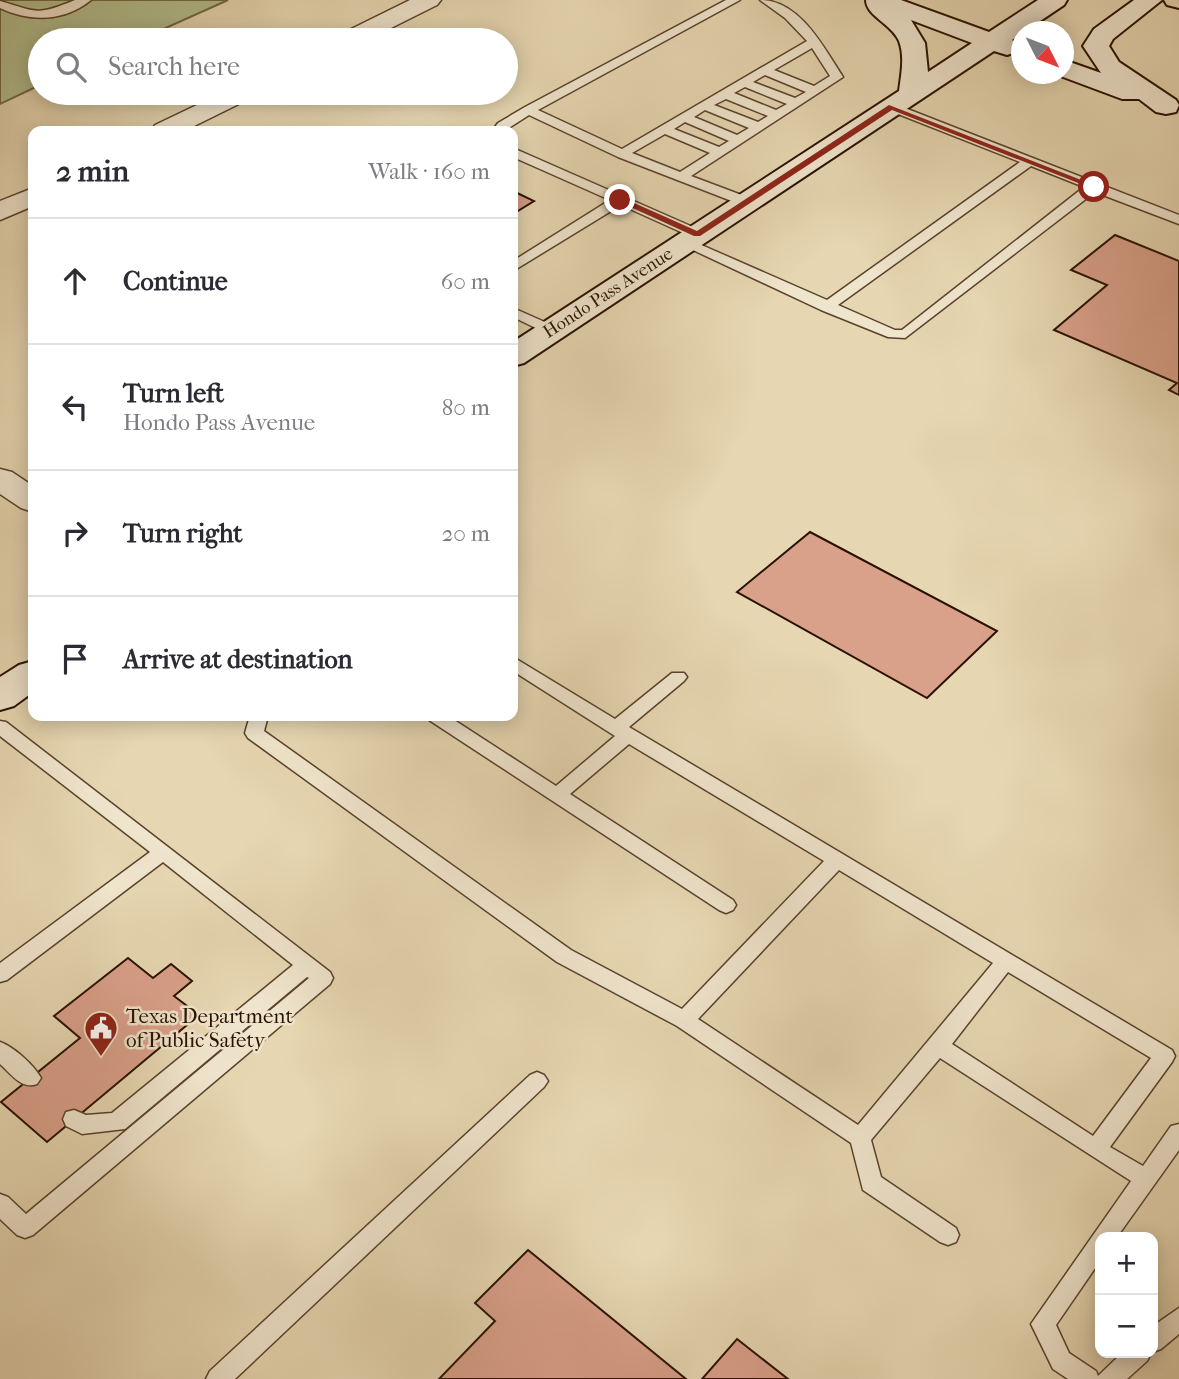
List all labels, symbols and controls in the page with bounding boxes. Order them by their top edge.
north arrow [1011,21,1074,84]
search box [28,28,518,105]
icon: search [52,48,90,86]
text: Search here [108,51,240,82]
text: 2 min [56,154,129,189]
text: Walk · 160 m [368,158,490,185]
route start [1078,171,1109,202]
route end [604,184,635,215]
street label: Hondo Pass Avenue [539,243,677,343]
icon: ahead [56,262,94,300]
text: Continue [123,266,228,297]
text: 60 m [441,268,490,295]
text: Turn left [123,378,224,409]
icon: left [56,388,94,426]
text: 80 m [442,394,490,421]
text: Hondo Pass Avenue [123,409,315,436]
icon: right [56,514,94,552]
text: Turn right [123,518,243,549]
text: 20 m [441,520,490,547]
icon: arrive [56,640,94,678]
text: Arrive at destination [123,644,353,675]
place label: Texas Department of Public Safety [126,1004,293,1052]
public building icon: Texas Department of Public Safety [82,1009,120,1058]
map controls [1095,1232,1158,1358]
button: + [1095,1232,1158,1295]
button: − [1095,1295,1158,1358]

